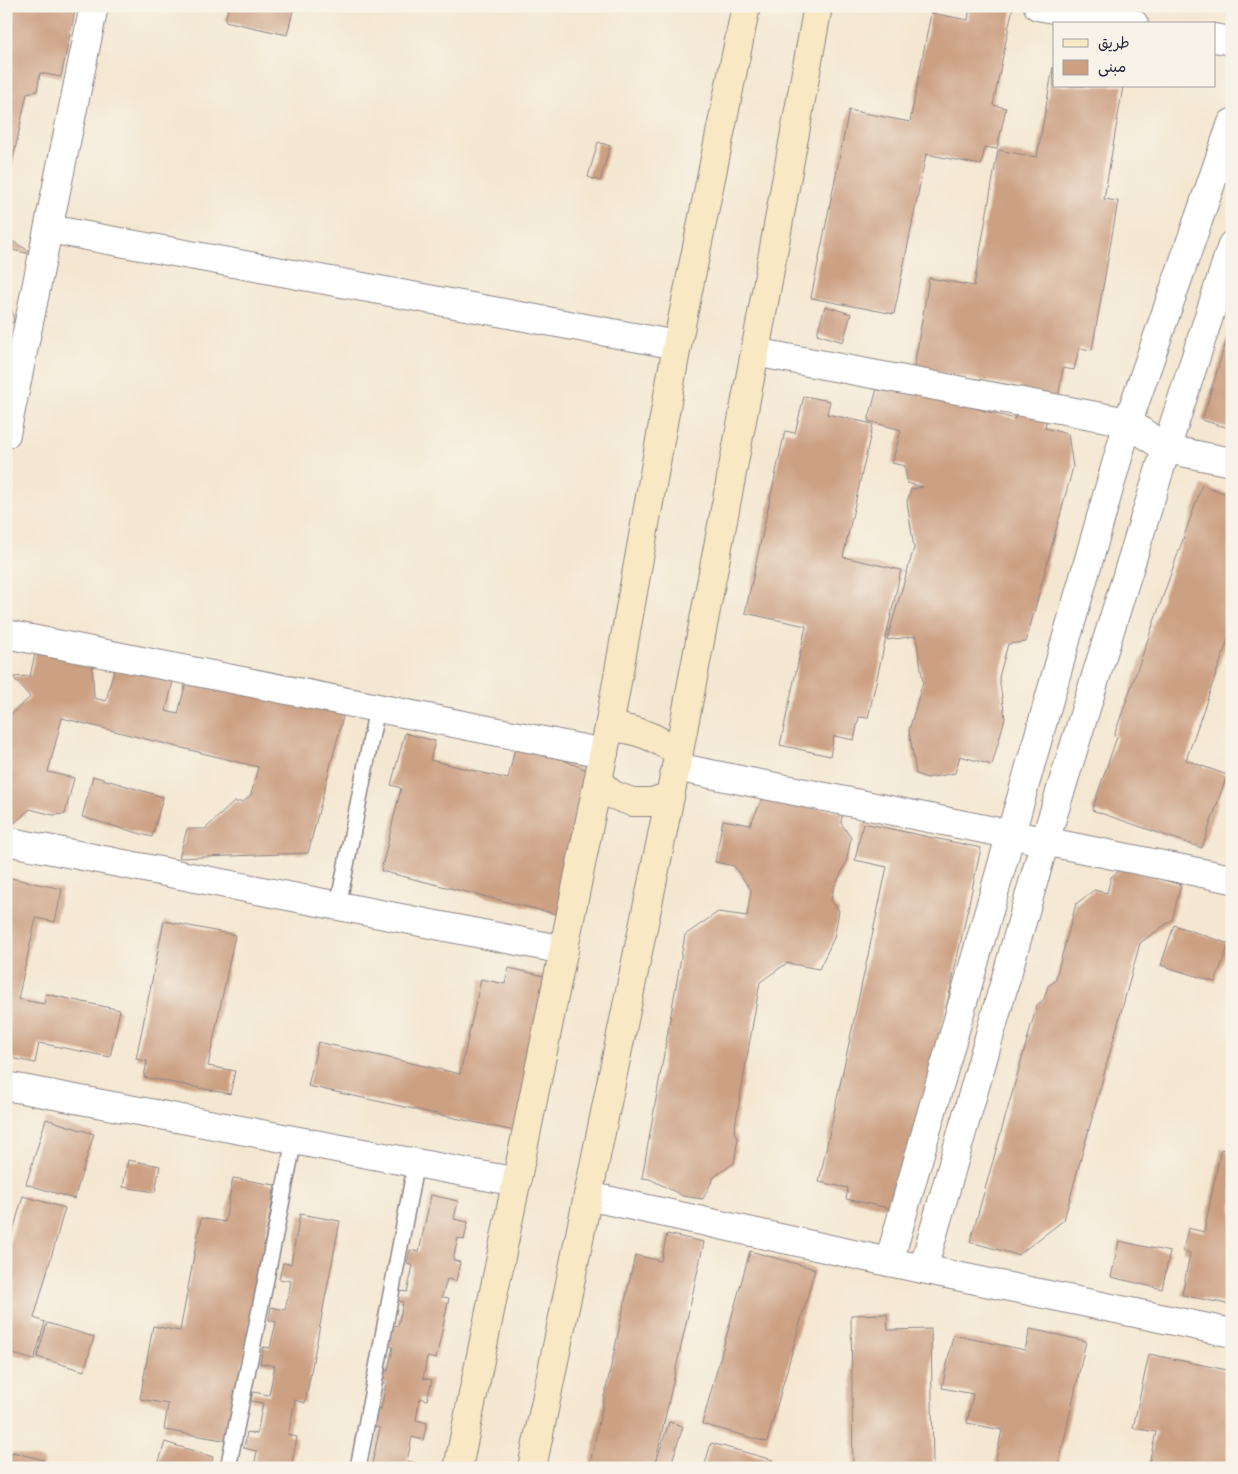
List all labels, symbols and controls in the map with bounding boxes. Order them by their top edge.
legend [1053,22,1216,88]
text: طريق [1098,34,1130,53]
text: مبنى [1098,58,1126,77]

